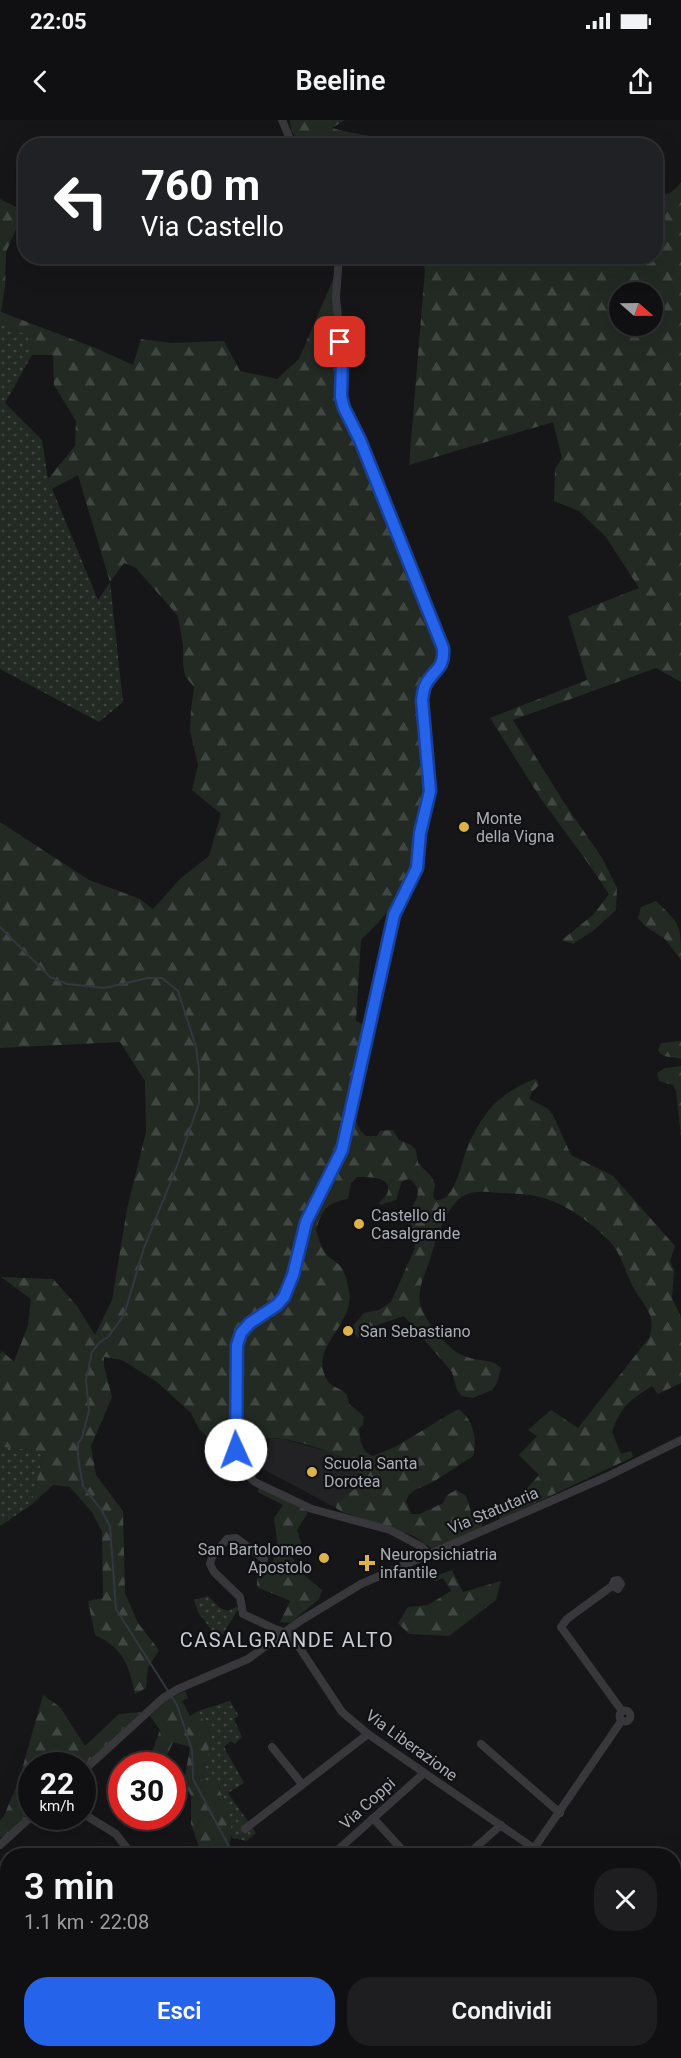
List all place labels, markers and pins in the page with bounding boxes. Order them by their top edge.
pin [314,316,365,367]
place label: Monte della Vigna [476,809,555,846]
marker: Monte della Vigna [457,820,471,834]
place label: Castello di Casalgrande [371,1206,460,1243]
marker: Castello di Casalgrande [352,1217,366,1231]
place label: San Sebastiano [360,1322,471,1341]
marker: San Sebastiano [341,1324,355,1338]
place label: Scuola Santa Dorotea [324,1454,417,1491]
marker: Scuola Santa Dorotea [305,1465,319,1479]
place label: San Bartolomeo Apostolo [198,1540,312,1577]
place label: Neuropsichiatria infantile [380,1545,497,1582]
marker: San Bartolomeo Apostolo [317,1551,331,1565]
marker: Neuropsichiatria infantile [358,1554,376,1572]

